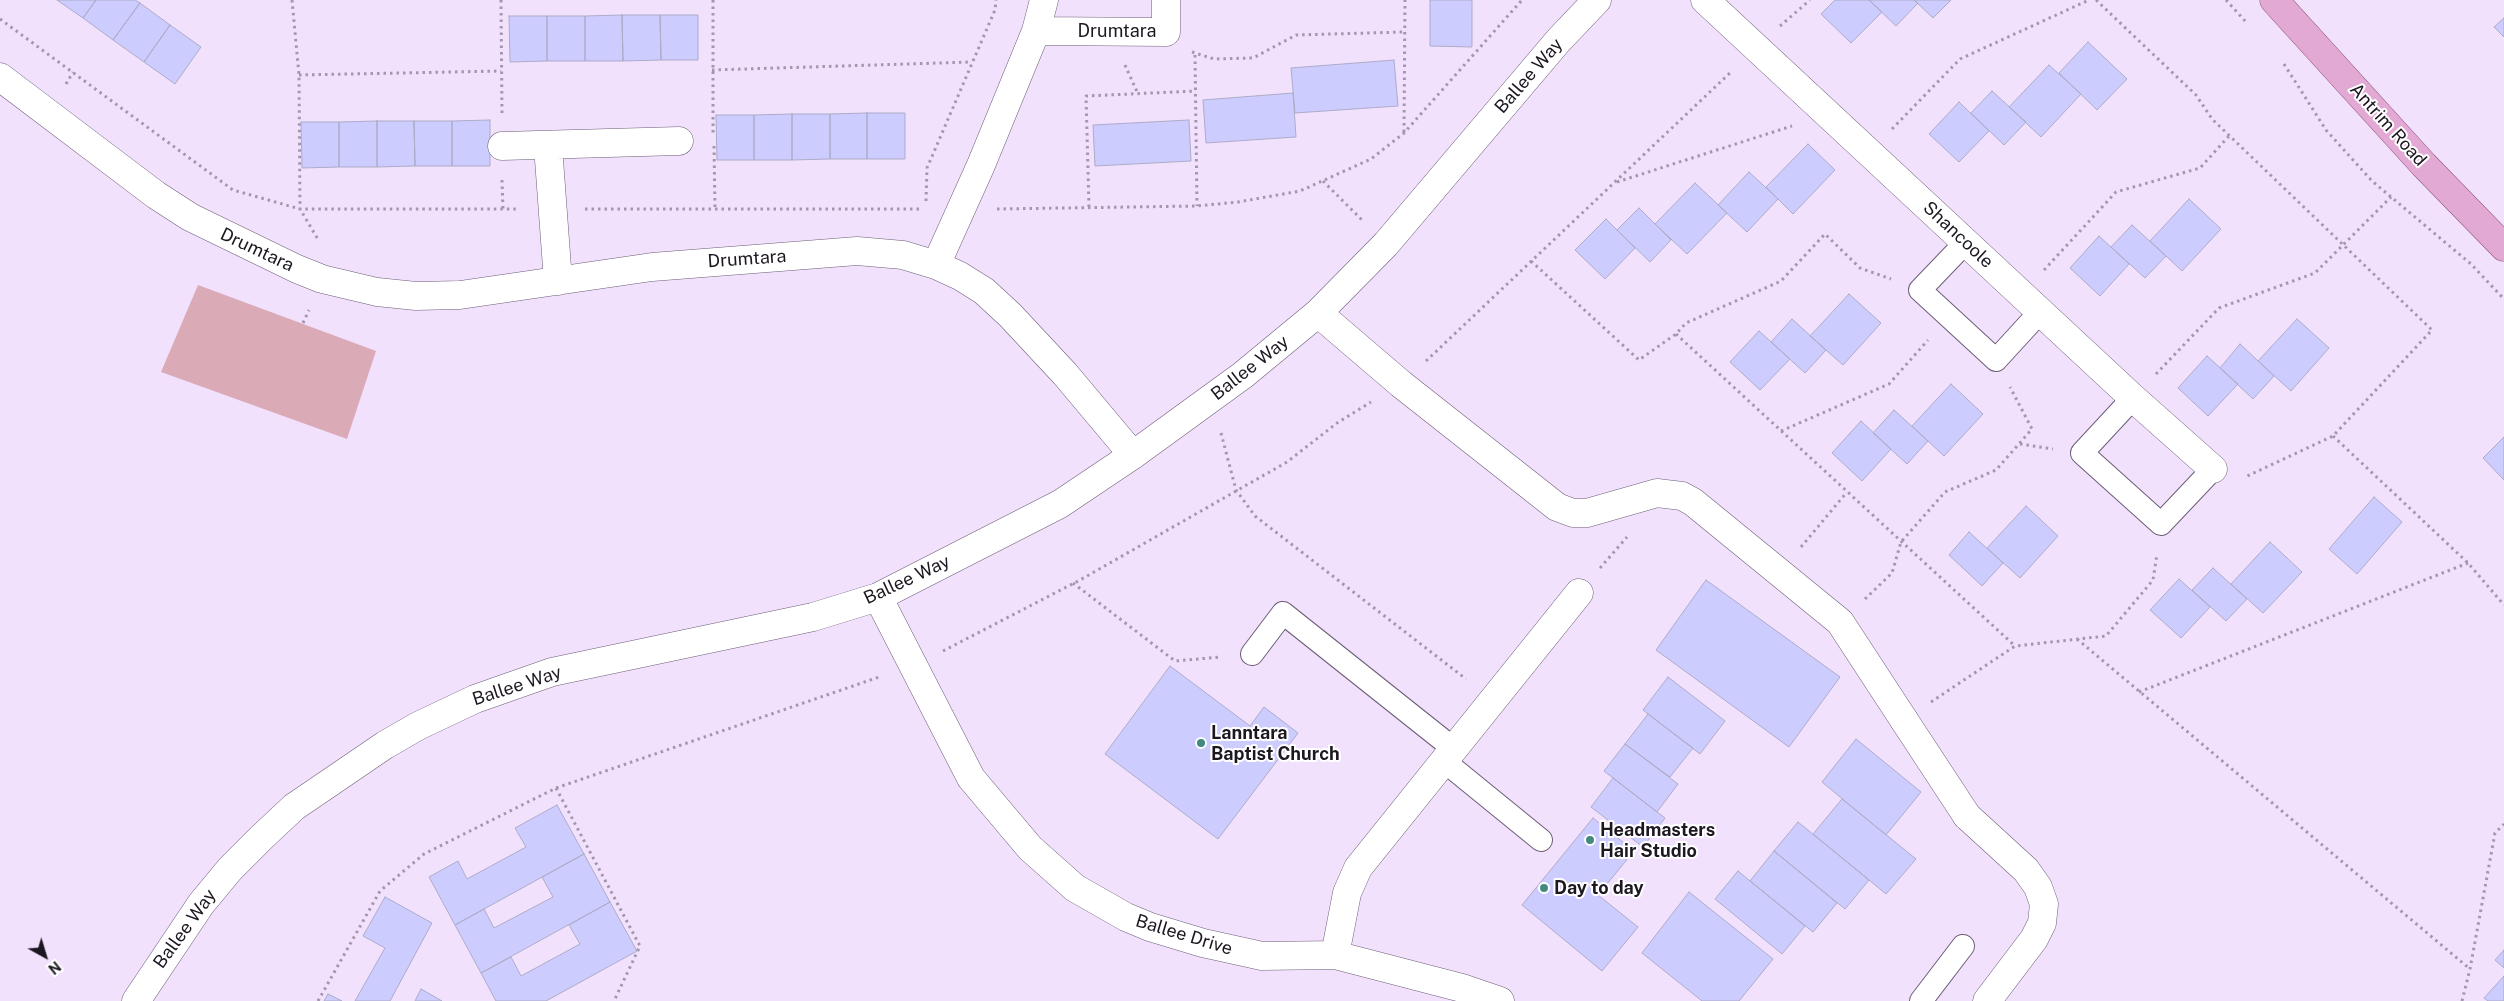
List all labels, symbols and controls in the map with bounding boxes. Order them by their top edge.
street label: Drumtara [1078,20,1156,42]
street label: Ballee Way [1490,34,1568,118]
street label: Antrim Road [2345,79,2431,171]
street label: Shancoole [1918,197,1998,273]
street label: Drumtara [217,224,297,276]
street label: Drumtara [707,245,787,273]
street label: Ballee Way [1207,331,1293,405]
street label: Ballee Way [860,551,954,609]
street label: Ballee Way [470,661,564,711]
place label: Lanntara Baptist Church [1211,722,1340,764]
marker: Lanntara Baptist Church [1195,737,1207,749]
place label: Headmasters Hair Studio [1600,819,1715,862]
marker: Headmasters Hair Studio [1584,834,1596,846]
place label: Day to day [1554,877,1644,899]
marker: Day to day [1538,882,1550,894]
street label: Ballee Way [149,885,221,973]
street label: Ballee Drive [1133,910,1235,960]
north arrow [20,931,70,981]
text: N [45,958,64,977]

